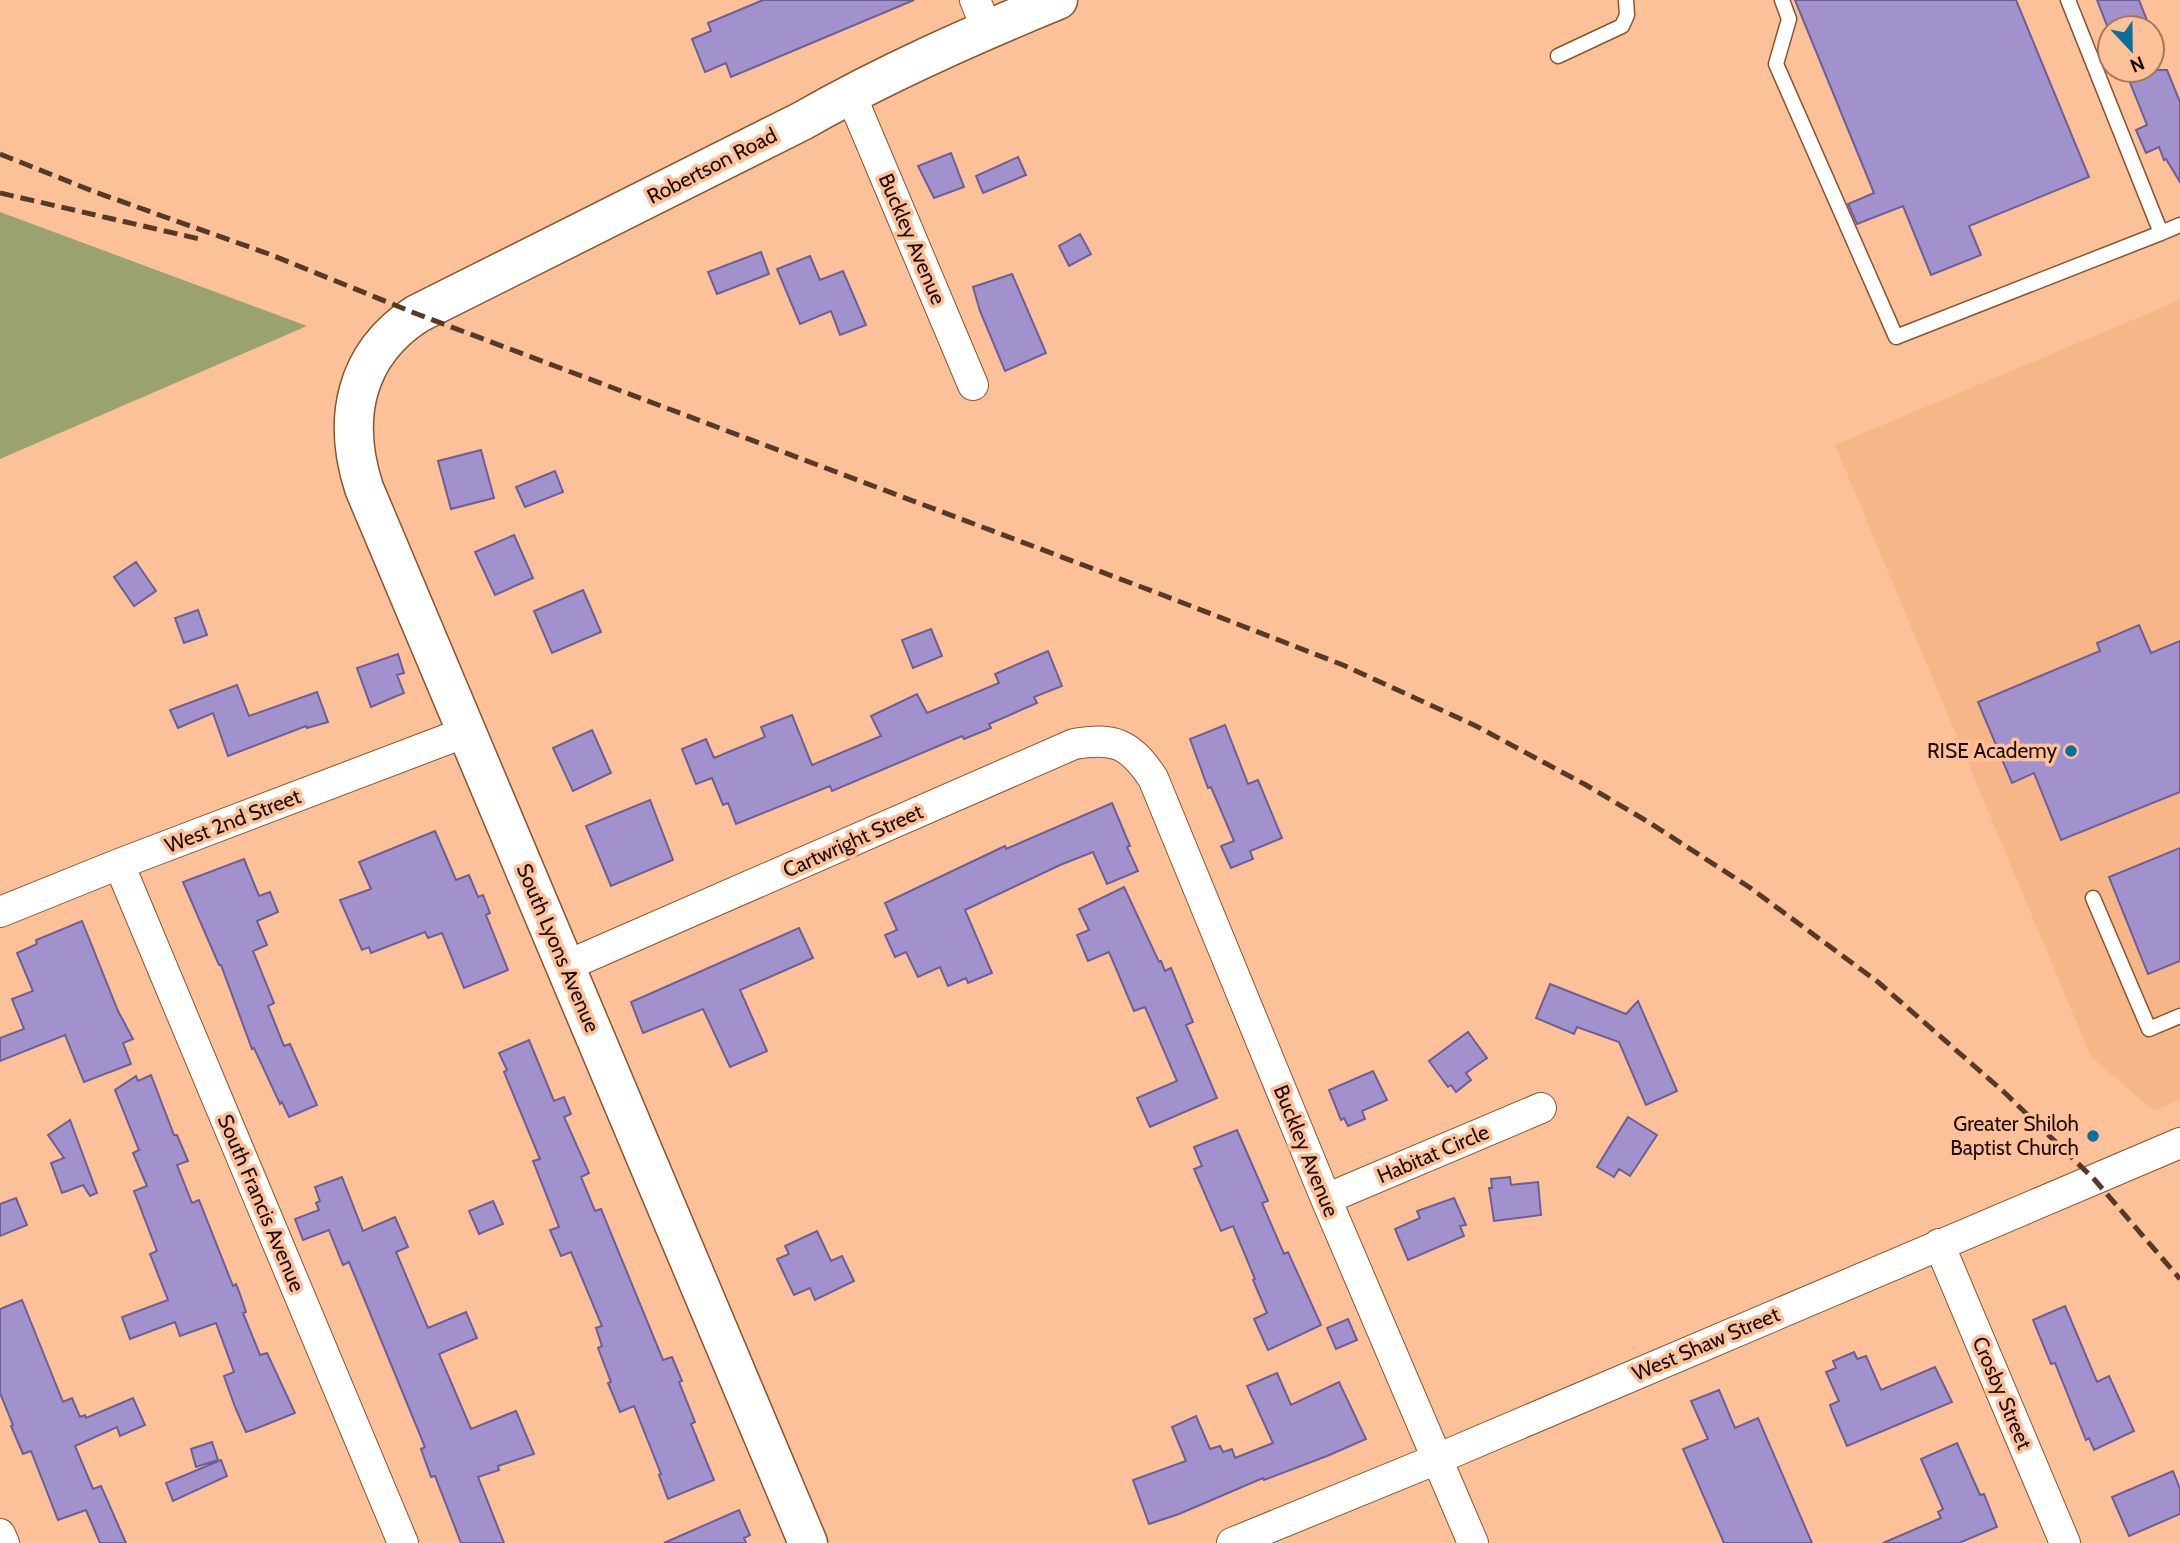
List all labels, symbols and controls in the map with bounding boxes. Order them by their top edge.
north arrow [2096,14,2166,84]
text: N [2127,51,2148,77]
street label: Robertson Road [643,122,781,209]
street label: Buckley Avenue [874,170,951,308]
place label: RISE Academy [1927,738,2057,763]
marker: RISE Academy [2063,743,2079,759]
street label: West 2nd Street [161,783,304,858]
street label: Cartwright Street [779,799,927,883]
street label: South Lyons Avenue [512,860,605,1036]
street label: Buckley Avenue [1269,1081,1344,1221]
street label: South Francis Avenue [213,1110,310,1296]
place label: Greater Shiloh Baptist Church [1950,1111,2079,1160]
street label: Habitat Circle [1373,1119,1493,1188]
marker: Greater Shiloh Baptist Church [2085,1128,2101,1144]
street label: West Shaw Street [1628,1301,1783,1386]
street label: Crosby Street [1967,1333,2037,1453]

